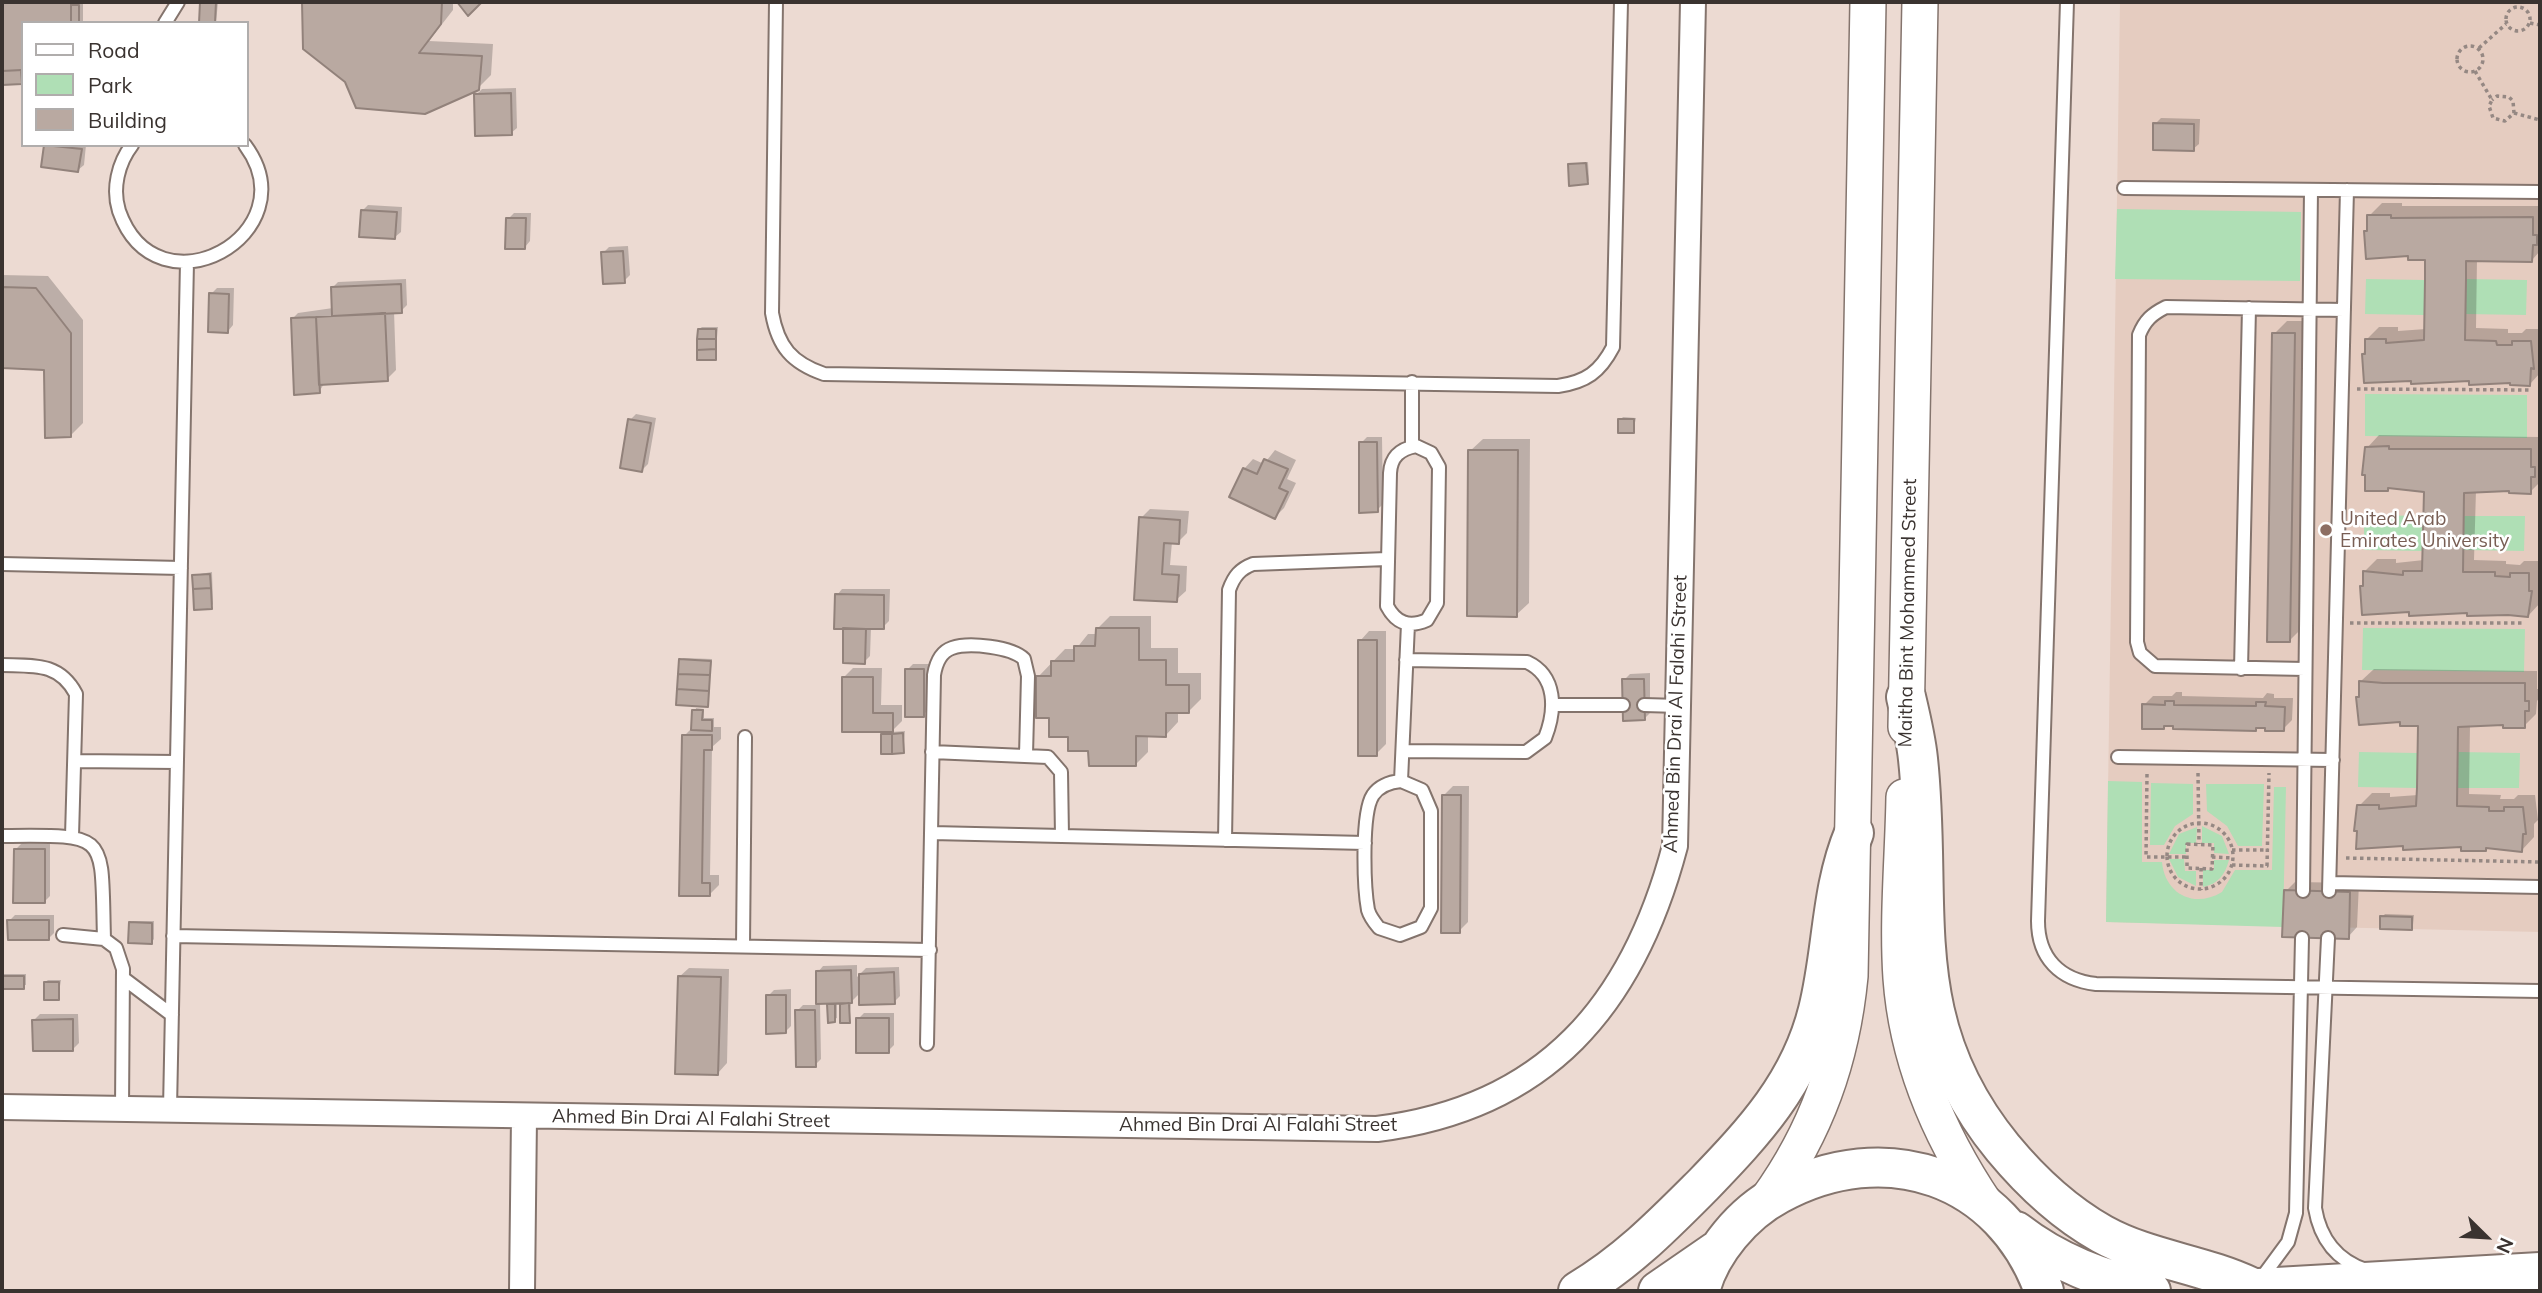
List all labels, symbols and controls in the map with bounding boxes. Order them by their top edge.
legend [21,21,248,147]
text: Road [88,37,139,63]
text: Park [88,72,132,98]
text: Building [88,107,167,133]
street label: Maitha Bint Mohammed Street [1894,478,1922,748]
place label: United Arab Emirates University [2340,508,2509,552]
marker: United Arab Emirates University [2318,522,2334,538]
street label: Ahmed Bin Drai Al Falahi Street [1660,575,1692,853]
street label: Ahmed Bin Drai Al Falahi Street [552,1105,830,1133]
street label: Ahmed Bin Drai Al Falahi Street [1119,1114,1397,1136]
north arrow [2451,1202,2521,1272]
text: N [2491,1234,2519,1257]

